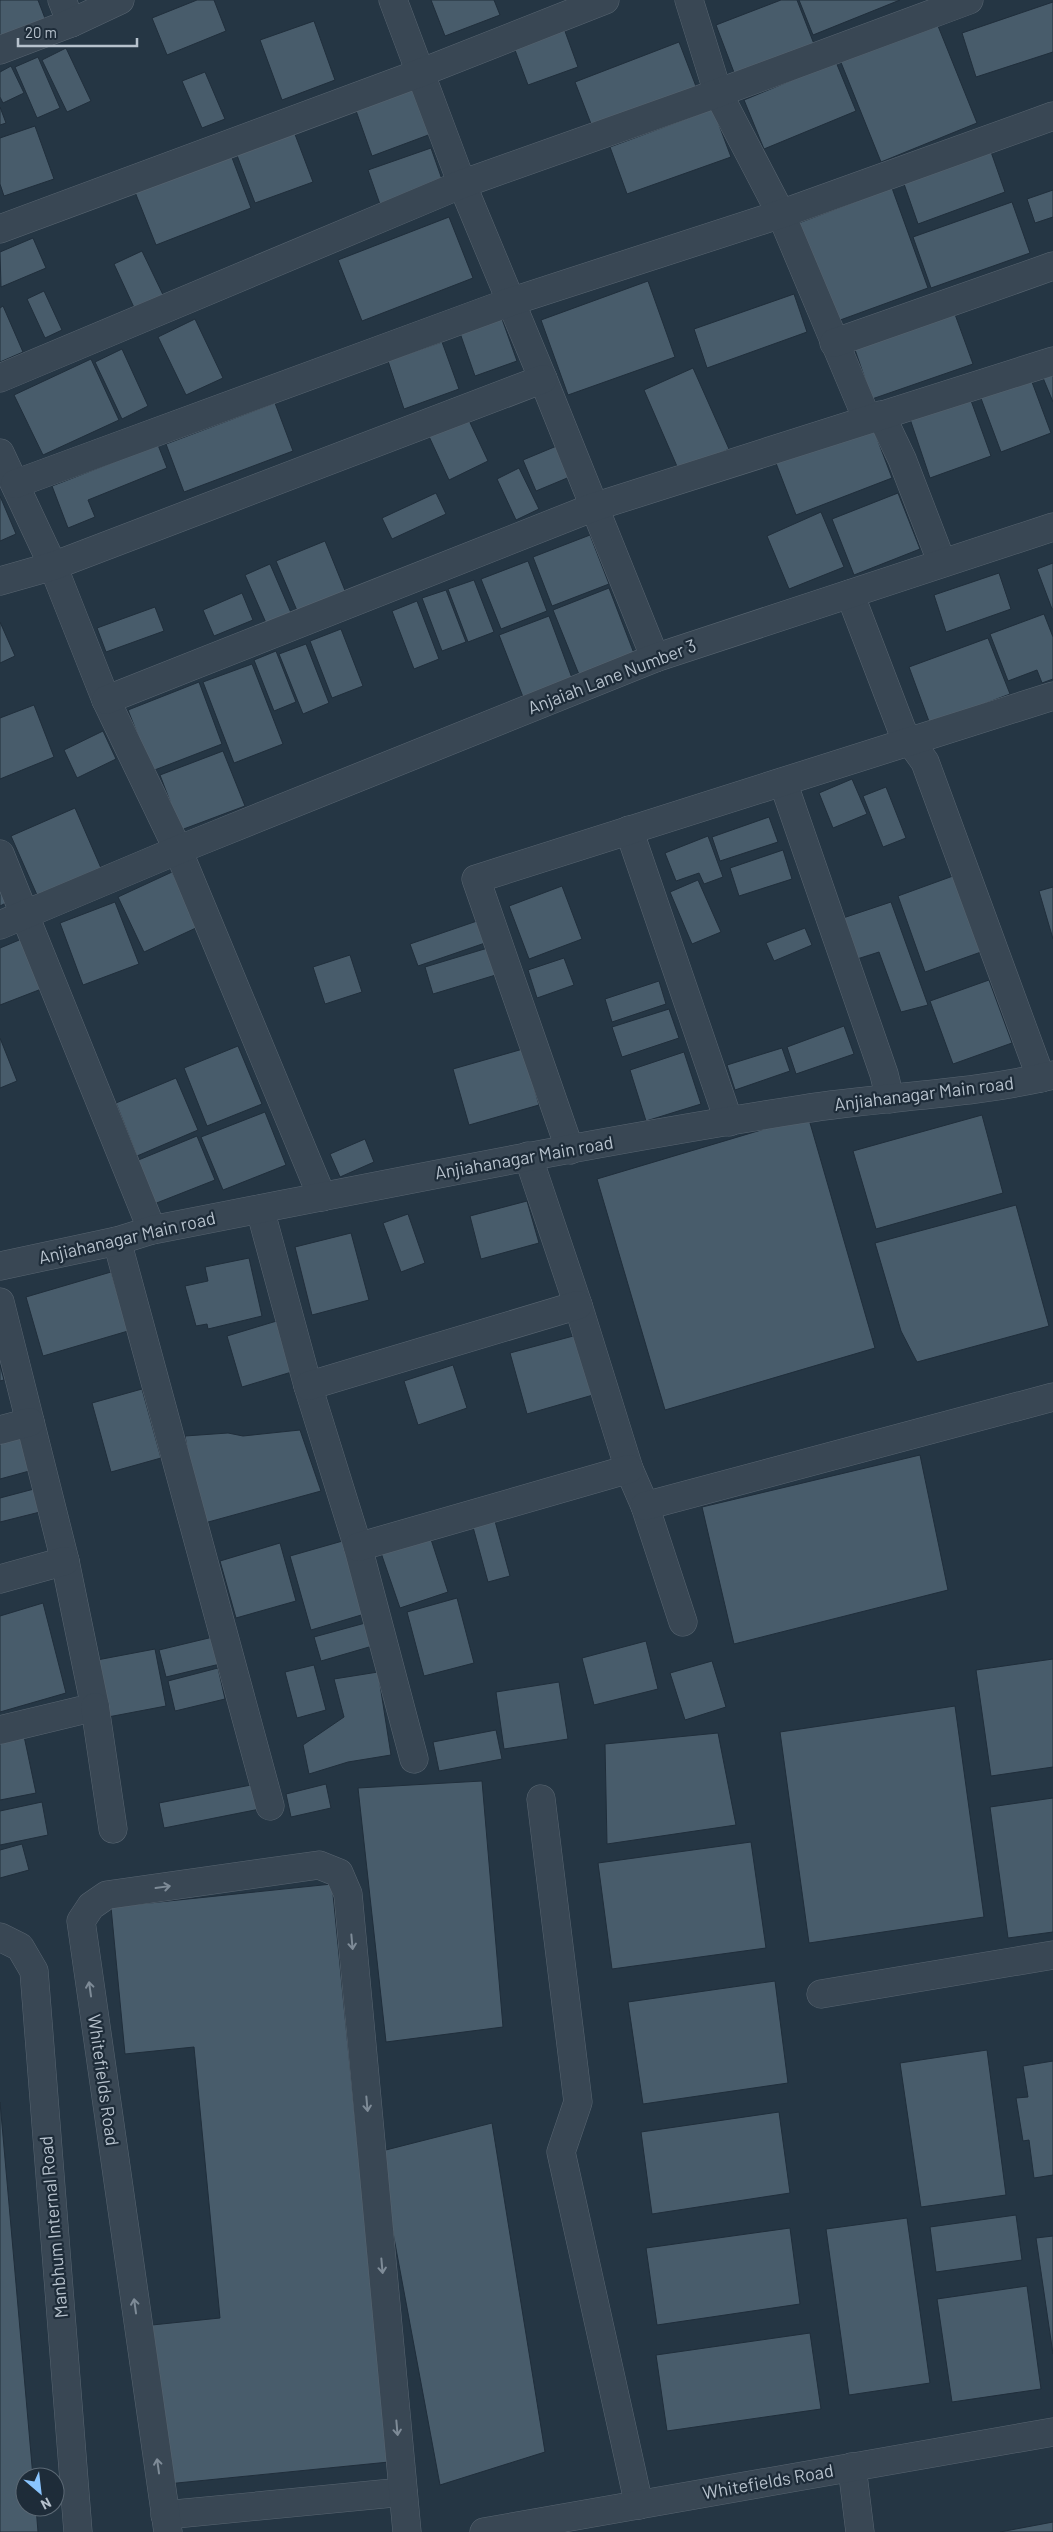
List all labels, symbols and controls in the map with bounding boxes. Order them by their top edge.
scale bar [18,15,136,47]
text: 20 m [25,23,57,41]
street label: Anjaiah Lane Number 3 [524,634,699,718]
street label: Anjiahanagar Main road [833,1071,1015,1115]
street label: Anjiahanagar Main road [433,1130,615,1184]
street label: Anjiahanagar Main road [36,1206,217,1268]
one-way arrow [155,1882,171,1892]
one-way arrow [347,1934,357,1950]
one-way arrow [85,1981,95,1997]
street label: Whitefields Road [84,2013,124,2147]
one-way arrow [362,2096,372,2112]
street label: Manbhum Internal Road [34,2135,72,2319]
one-way arrow [377,2258,387,2274]
one-way arrow [130,2298,140,2314]
one-way arrow [393,2419,402,2435]
one-way arrow [153,2459,163,2475]
street label: Whitefields Road [701,2459,835,2503]
north arrow [15,2467,65,2517]
text: N [38,2494,54,2514]

